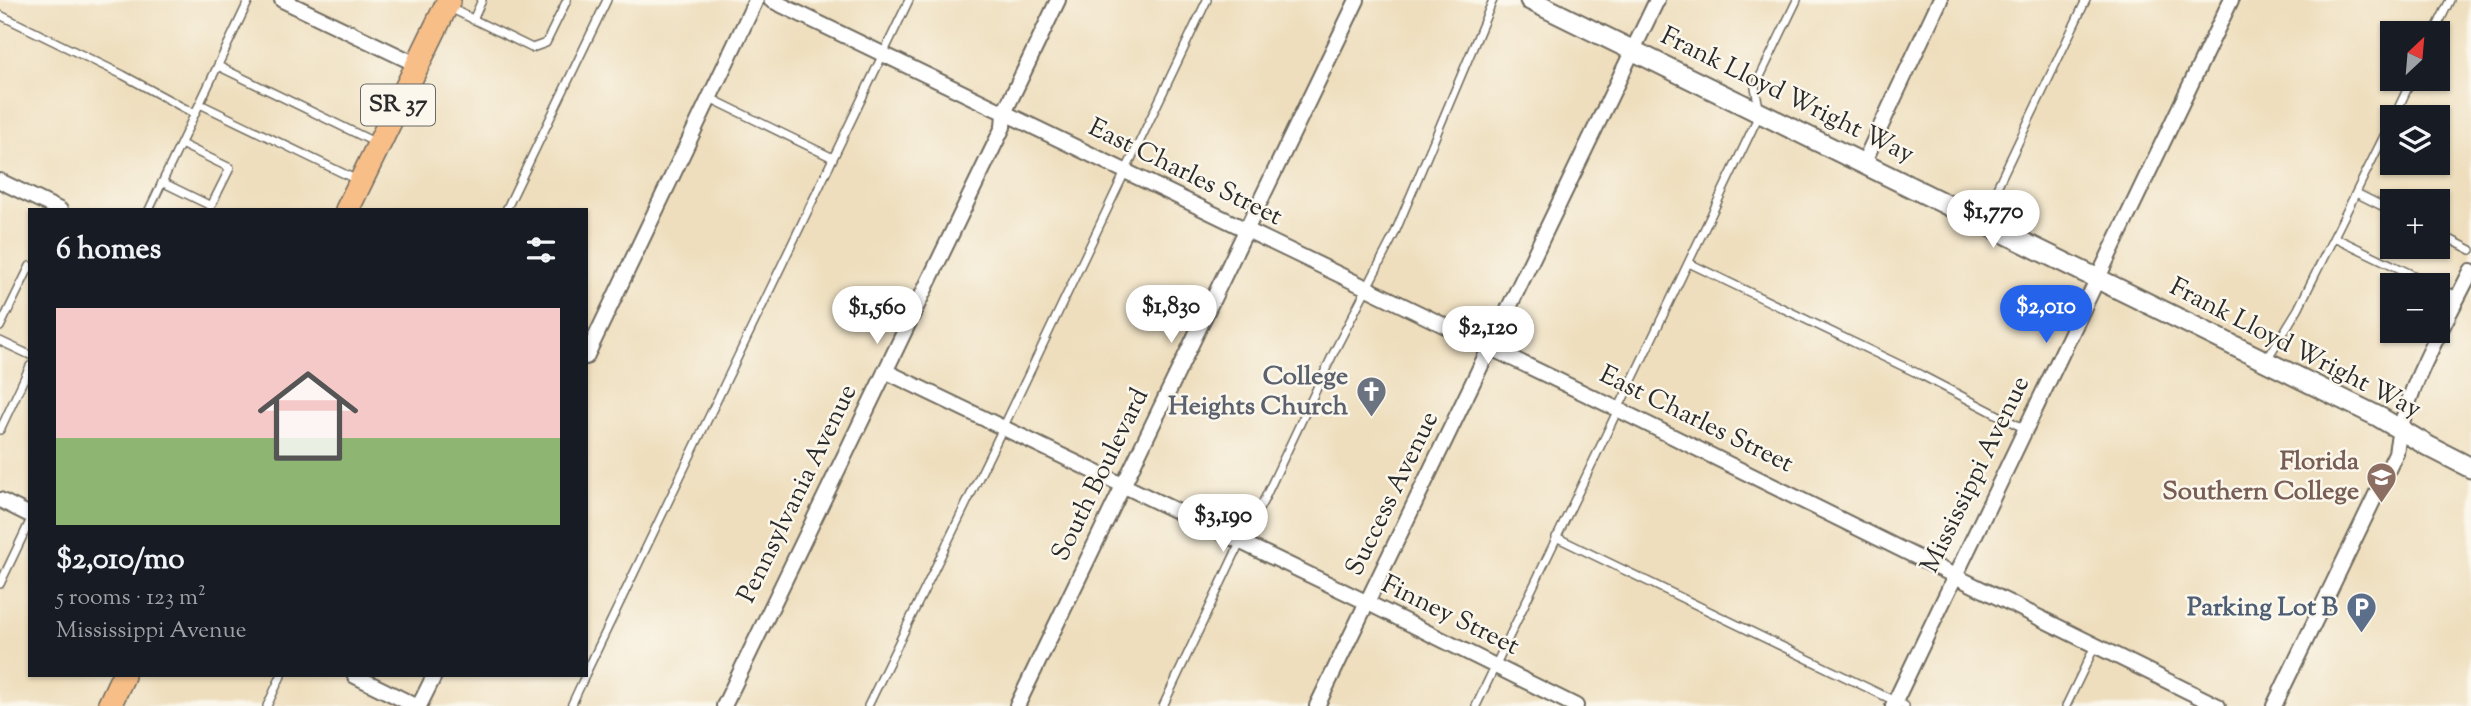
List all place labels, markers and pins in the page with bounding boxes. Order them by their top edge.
pin: $1,770 [1936,190,2050,250]
pin: $1,560 [820,286,934,346]
pin: $1,830 [1114,286,1228,345]
pin: $2,010 [1989,286,2103,345]
pin: $2,120 [1431,306,1545,366]
place label: College Heights Church [1168,359,1349,426]
church icon: College Heights Church [1354,375,1388,419]
place label: Florida Southern College [2162,444,2359,511]
school or university icon: Florida Southern College [2365,460,2399,504]
pin: $3,190 [1166,494,1280,554]
place label: Parking Lot B [2187,590,2339,627]
parking icon: Parking Lot B [2344,591,2378,635]

